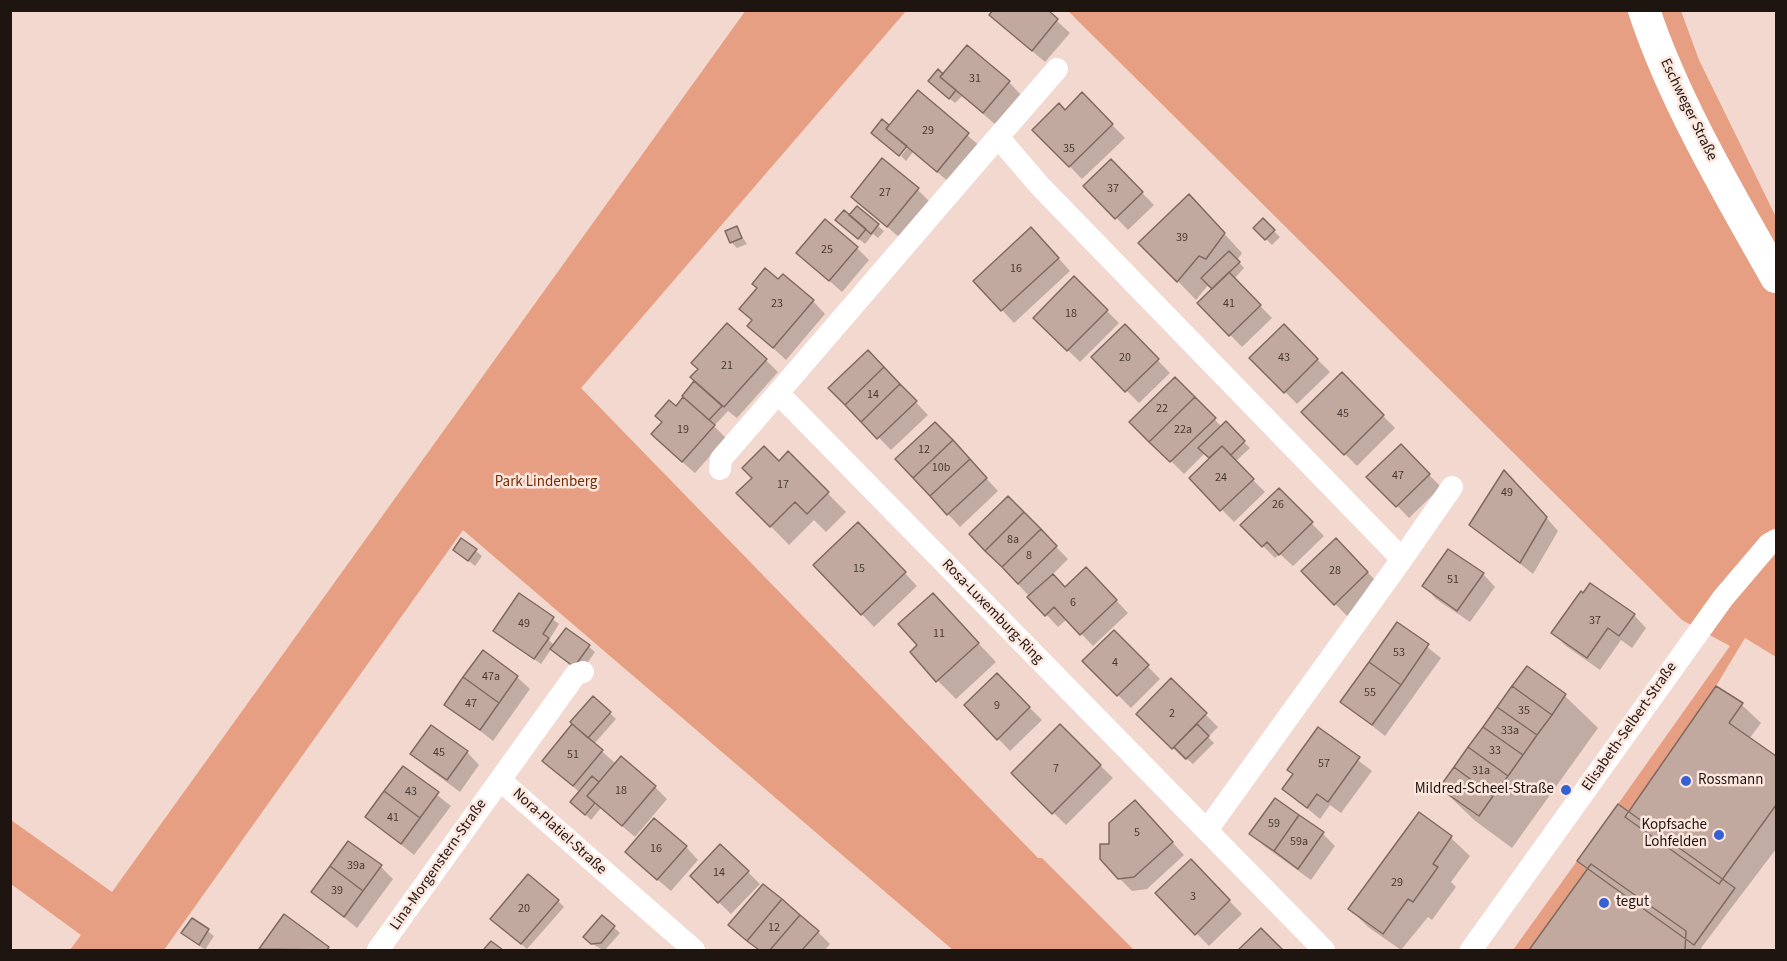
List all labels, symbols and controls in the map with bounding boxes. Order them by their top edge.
street label: Eschweger Straße [1655,56,1721,164]
house number: 31 [969,72,981,86]
house number: 29 [922,124,934,138]
house number: 35 [1063,142,1075,156]
house number: 37 [1107,182,1119,196]
house number: 27 [879,186,891,200]
house number: 39 [1176,231,1188,245]
house number: 25 [821,243,833,257]
house number: 16 [1010,262,1022,276]
house number: 23 [771,297,783,311]
house number: 41 [1223,297,1235,311]
house number: 18 [1065,307,1077,321]
house number: 20 [1119,351,1131,365]
house number: 43 [1278,351,1290,365]
house number: 21 [721,359,733,373]
house number: 14 [867,388,879,402]
house number: 22 [1156,402,1168,416]
house number: 45 [1337,407,1349,421]
house number: 19 [677,423,689,437]
house number: 22a [1174,423,1192,437]
house number: 12 [918,443,930,457]
house number: 10b [932,461,950,475]
house number: 47 [1392,469,1404,483]
house number: 24 [1215,471,1227,485]
park label: Park Lindenberg [495,474,597,492]
house number: 17 [777,478,789,492]
house number: 49 [1501,486,1513,500]
house number: 26 [1272,498,1284,512]
house number: 8a [1007,533,1019,547]
house number: 8 [1026,549,1032,563]
street label: Rosa-Luxemburg-Ring [937,556,1047,668]
house number: 15 [853,562,865,576]
house number: 28 [1329,564,1341,578]
house number: 51 [1447,573,1459,587]
house number: 6 [1070,596,1076,610]
house number: 37 [1589,614,1601,628]
house number: 49 [518,617,530,631]
house number: 11 [933,627,945,641]
house number: 53 [1393,646,1405,660]
house number: 4 [1112,656,1118,670]
street label: Elisabeth-Selbert-Straße [1579,659,1681,795]
house number: 47a [482,670,500,684]
house number: 55 [1364,686,1376,700]
house number: 47 [465,697,477,711]
house number: 9 [994,699,1000,713]
house number: 35 [1518,704,1530,718]
house number: 2 [1169,707,1175,721]
house number: 33a [1501,724,1519,738]
house number: 33 [1489,744,1501,758]
house number: 45 [433,746,445,760]
house number: 51 [567,748,579,762]
house number: 57 [1318,757,1330,771]
house number: 7 [1053,762,1059,776]
house number: 31a [1472,764,1490,778]
place label: Rossmann [1698,772,1763,790]
marker: Rossmann [1679,774,1693,788]
place label: Mildred-Scheel-Straße [1415,781,1554,799]
marker: Mildred-Scheel-Straße [1559,783,1573,797]
house number: 18 [615,784,627,798]
house number: 43 [405,785,417,799]
street label: Nora-Platiel-Straße [508,785,610,879]
street label: Lina-Morgenstern-Straße [387,796,491,934]
house number: 41 [387,811,399,825]
house number: 59 [1268,817,1280,831]
place label: Kopfsache Lohfelden [1641,817,1707,852]
house number: 5 [1134,826,1140,840]
marker: Kopfsache Lohfelden [1712,828,1726,842]
house number: 59a [1290,835,1308,849]
house number: 16 [650,842,662,856]
house number: 39a [347,859,365,873]
house number: 14 [713,866,725,880]
house number: 29 [1391,876,1403,890]
house number: 39 [331,884,343,898]
house number: 3 [1190,890,1196,904]
place label: tegut [1616,894,1649,912]
marker: tegut [1597,896,1611,910]
house number: 20 [518,902,530,916]
house number: 12 [768,921,780,935]

